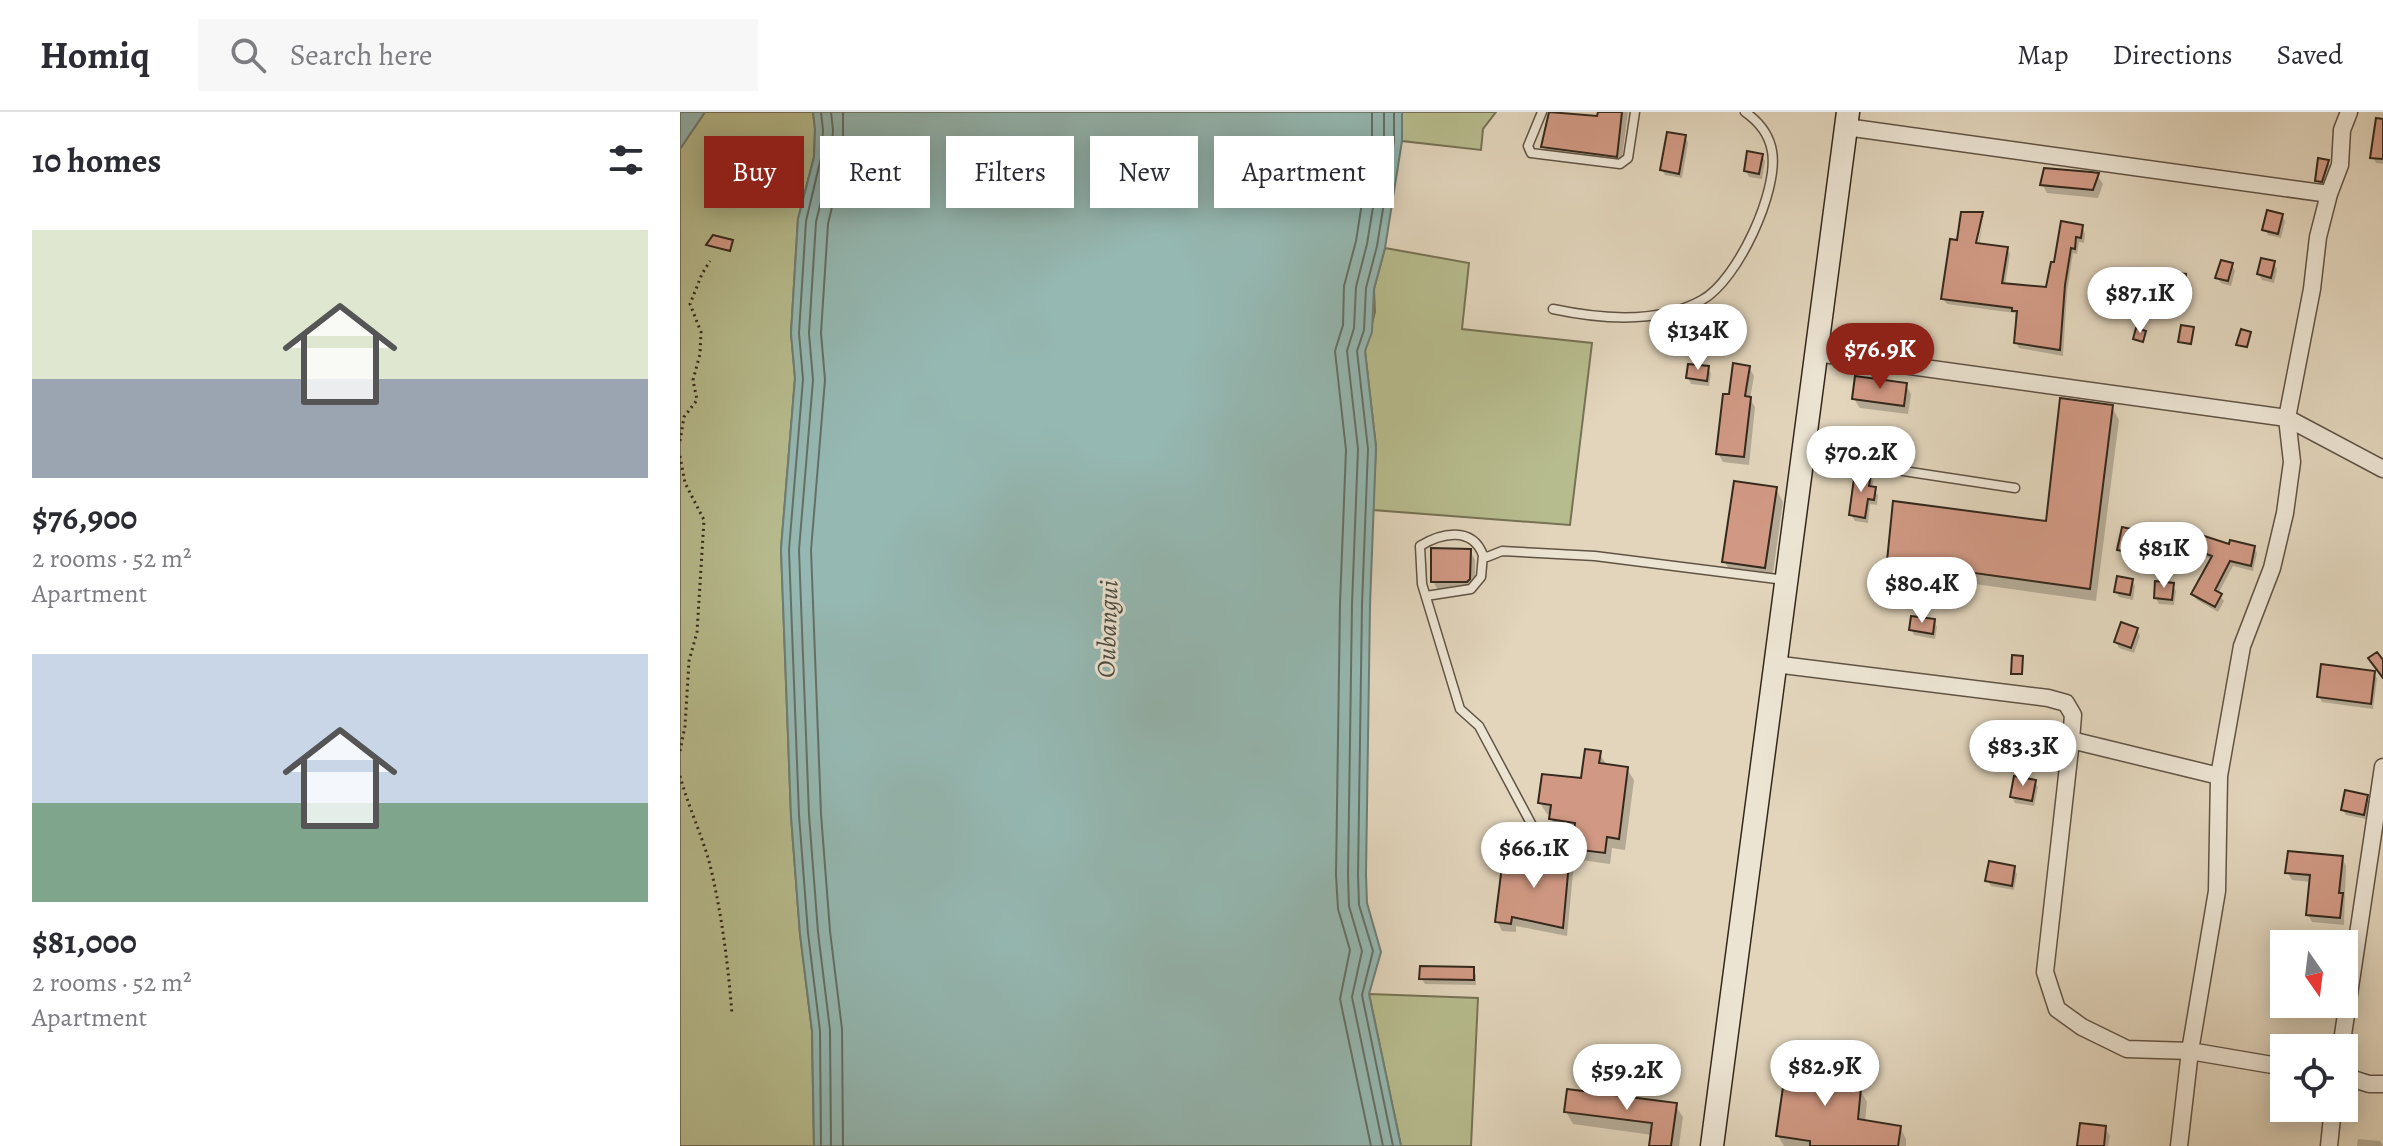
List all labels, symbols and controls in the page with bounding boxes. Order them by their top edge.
search box [198,19,758,91]
text: Homiq [40,29,150,81]
icon: search [226,33,270,77]
text: Search here [290,35,433,75]
text: Map [2017,36,2068,74]
text: Directions [2112,36,2233,74]
text: Saved [2277,36,2343,74]
chip: Buy [704,136,804,208]
chip: Rent [820,136,930,208]
chip: Filters [946,136,1074,208]
chip: New [1090,136,1198,208]
chip: Apartment [1214,136,1394,208]
text: 10 homes [32,137,161,184]
icon: filters [604,138,648,182]
pin: $87.1K [2075,267,2205,335]
text: $87.1K [2105,275,2175,310]
icon: home [268,282,412,426]
pin: $134K [1642,304,1754,372]
text: $134K [1667,312,1729,347]
pin: $76.9K [1815,323,1945,391]
text: $76.9K [1844,331,1916,366]
pin: $70.2K [1796,426,1926,494]
text: $70.2K [1824,434,1898,469]
text: $76,900 [32,494,137,541]
pin: $81K [2117,522,2211,590]
text: $81K [2139,530,2190,565]
text: 2 rooms · 52 m² [32,541,191,576]
pin: $80.4K [1857,557,1987,625]
text: $80.4K [1885,565,1959,600]
text: Apartment [32,576,147,611]
water label: Oubangui [1088,579,1127,678]
icon: home [268,706,412,850]
pin: $83.3K [1958,720,2088,788]
text: $83.3K [1987,728,2059,763]
pin: $66.1K [1469,822,1599,890]
text: $66.1K [1499,830,1569,865]
text: $81,000 [32,918,137,965]
north arrow [2270,930,2358,1018]
map controls [2270,930,2358,1122]
text: 2 rooms · 52 m² [32,965,191,1000]
text: Apartment [32,1000,147,1035]
button: locate [2270,1034,2358,1122]
pin: $82.9K [1760,1040,1890,1108]
pin: $59.2K [1562,1044,1692,1112]
text: $82.9K [1788,1048,1862,1083]
text: $59.2K [1591,1052,1663,1087]

